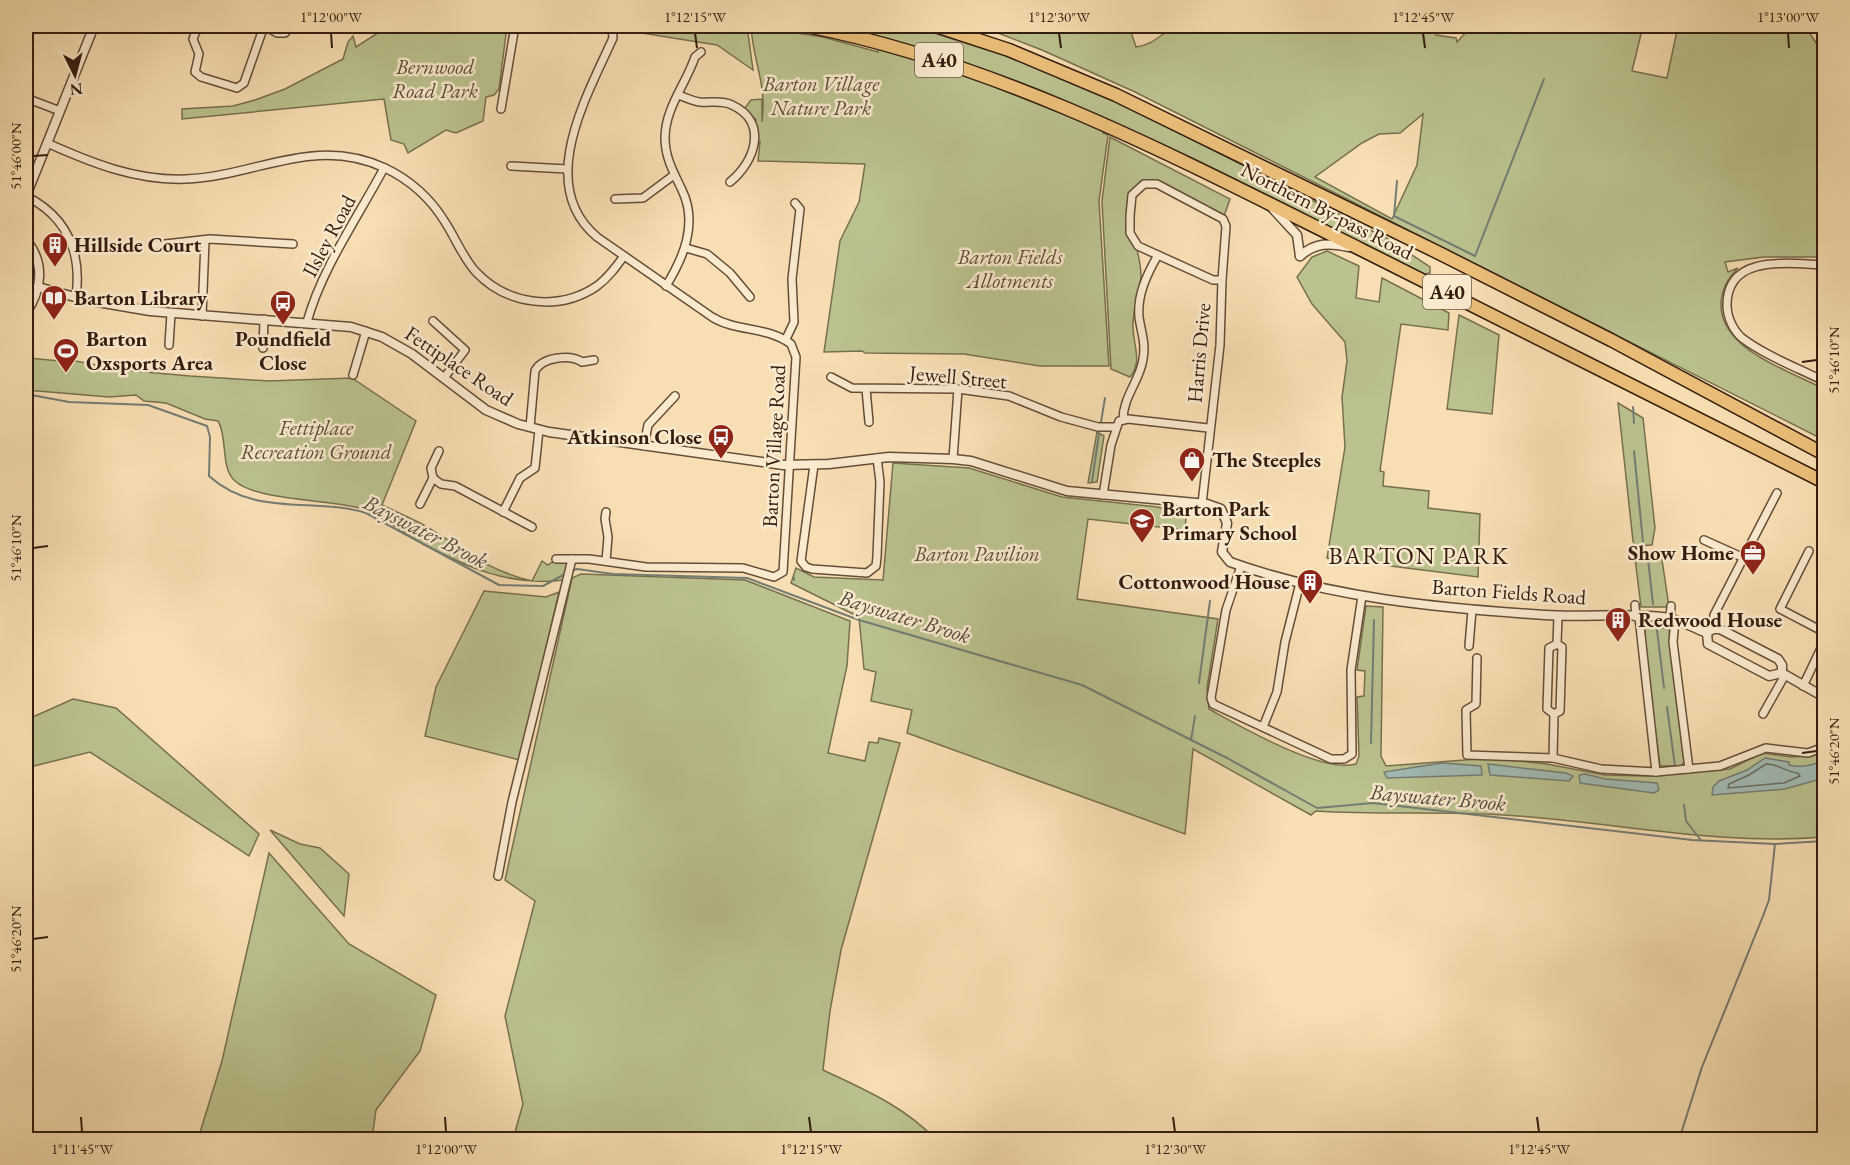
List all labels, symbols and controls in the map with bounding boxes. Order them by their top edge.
text: 1°12'00"W [300,7,362,26]
text: 1°12'15"W [664,7,726,26]
text: 1°12'30"W [1028,7,1090,26]
text: 1°12'45"W [1392,7,1454,26]
text: 1°13'00"W [1757,7,1819,26]
road number: A40 [915,43,963,77]
north arrow [45,45,105,105]
park label: Bernwood Road Park [392,53,478,104]
park label: Barton Village Nature Park [762,70,880,121]
text: N [69,78,84,101]
text: 51°46'00"N [6,122,25,190]
street label: Northern By-pass Road [1237,155,1418,266]
street label: Ilsley Road [296,190,362,282]
building icon: Hillside Court [40,230,70,268]
place label: Hillside Court [74,231,201,258]
park label: Barton Fields Allotments [957,243,1063,294]
road number: A40 [1423,275,1471,309]
library icon: Barton Library [39,283,69,321]
place label: Barton Library [74,284,208,311]
bus stop icon: Poundfield Close [268,288,298,326]
street label: Harris Drive [1181,302,1216,404]
street label: Fettiplace Road [400,319,519,412]
place label: Barton Oxsports Area [86,325,214,376]
place label: Poundfield Close [235,325,331,376]
text: 51°46'10"N [1824,326,1843,394]
sports icon: Barton Oxsports Area [51,336,81,374]
street label: Jewell Street [906,359,1008,394]
street label: Barton Village Road [756,364,791,528]
park label: Fettiplace Recreation Ground [240,414,392,465]
bus stop icon: Atkinson Close [706,422,736,460]
place label: Atkinson Close [566,423,702,450]
shop icon: The Steeples [1177,445,1207,483]
place label: The Steeples [1212,446,1321,473]
water label: Bayswater Brook [358,487,493,575]
place label: Barton Park Primary School [1162,495,1297,546]
school or university icon: Barton Park Primary School [1127,506,1157,544]
text: 51°46'10"N [6,514,25,582]
office icon: Show Home [1738,538,1768,576]
place label: Show Home [1628,539,1734,566]
park label: Barton Pavilion [913,540,1040,567]
district label: BARTON PARK [1329,540,1509,571]
building icon: Cottonwood House [1295,567,1325,605]
place label: Cottonwood House [1119,568,1290,595]
street label: Barton Fields Road [1431,573,1588,610]
water label: Bayswater Brook [834,582,974,650]
building icon: Redwood House [1603,605,1633,643]
place label: Redwood House [1638,606,1783,633]
text: 51°46'20"N [1824,717,1843,785]
water label: Bayswater Brook [1368,777,1507,818]
text: 51°46'20"N [6,905,25,973]
text: 1°11'45"W [51,1139,113,1158]
text: 1°12'00"W [415,1139,477,1158]
text: 1°12'15"W [780,1139,842,1158]
text: 1°12'30"W [1144,1139,1206,1158]
text: 1°12'45"W [1508,1139,1570,1158]

